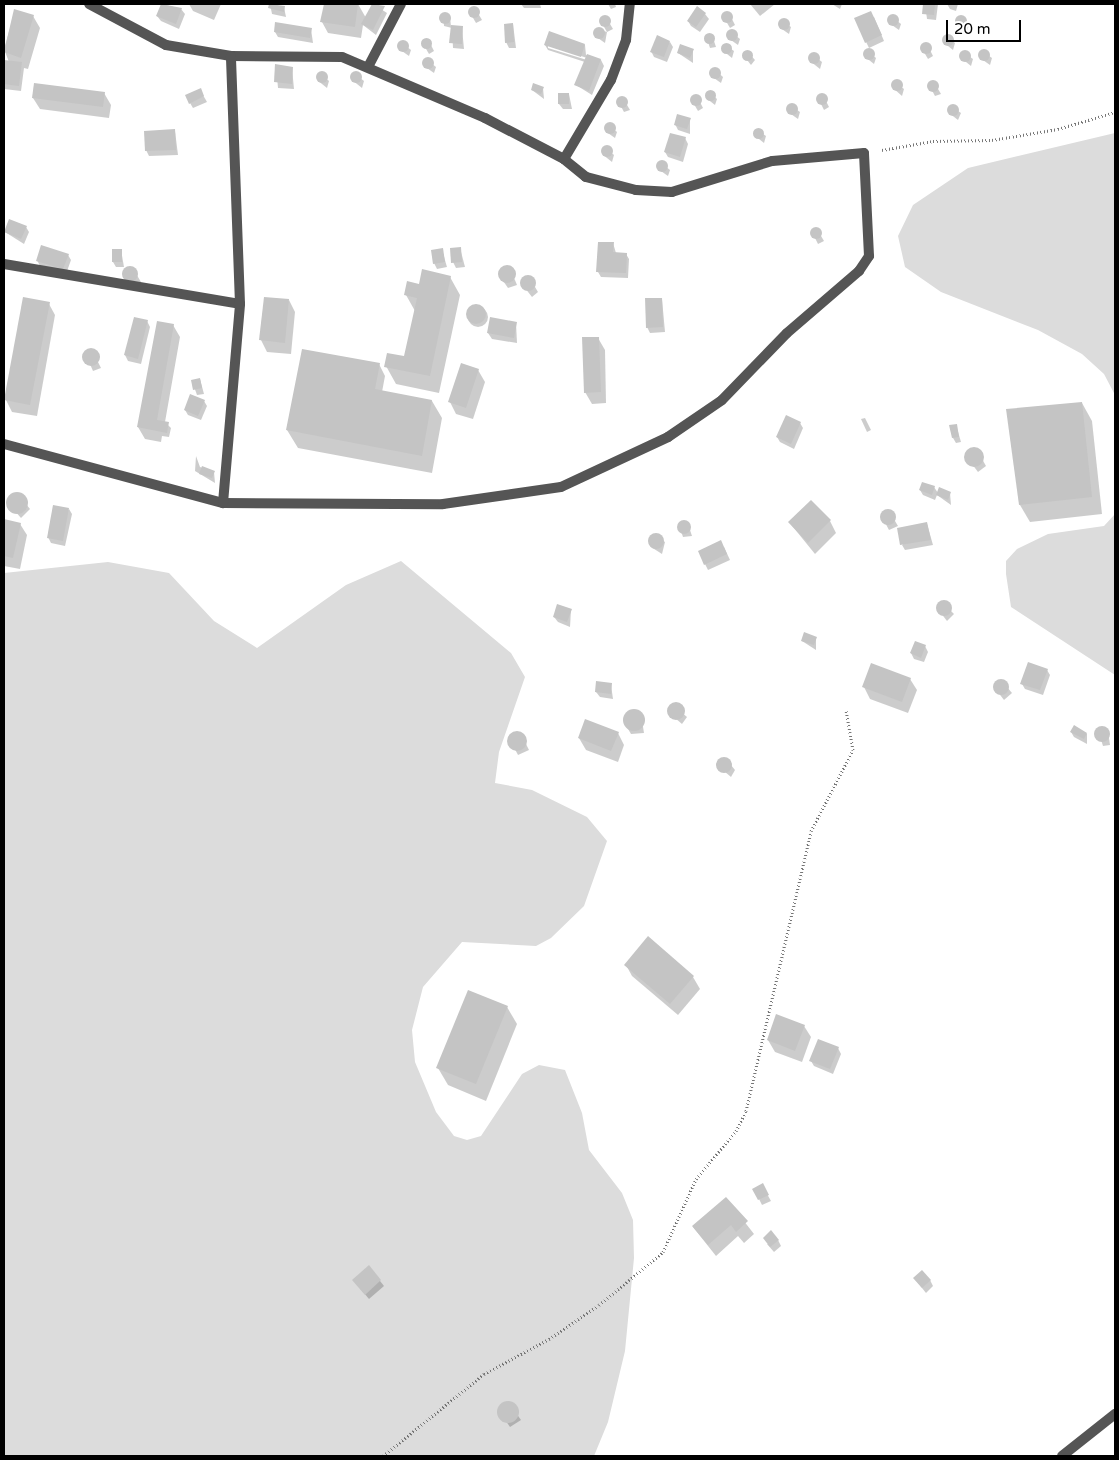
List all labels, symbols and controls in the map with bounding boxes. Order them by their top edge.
scale bar [949,10,1024,42]
text: 20 m [954,20,991,38]

